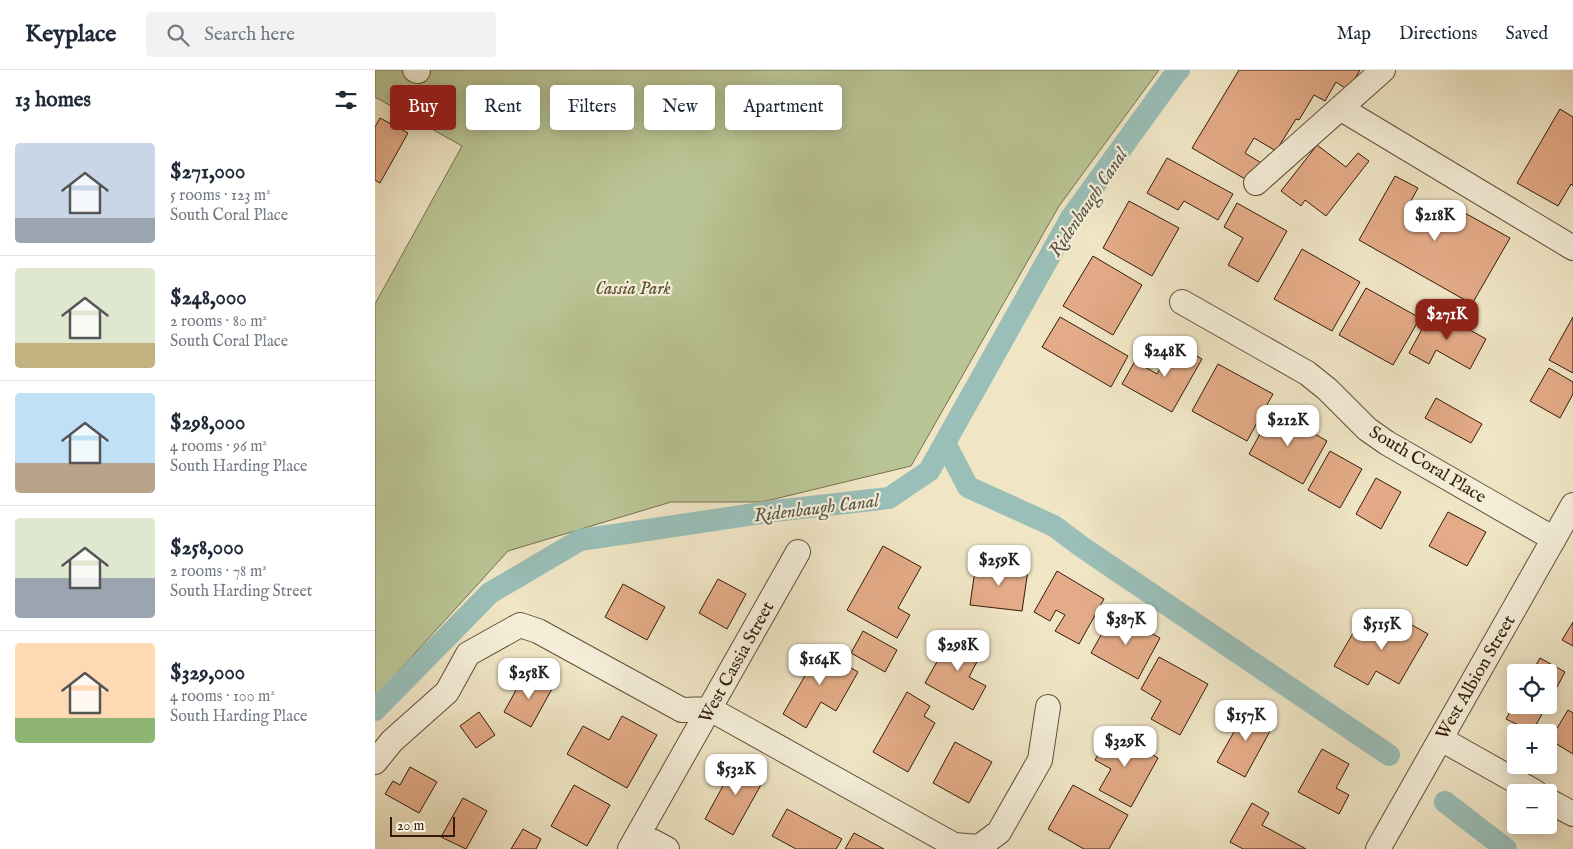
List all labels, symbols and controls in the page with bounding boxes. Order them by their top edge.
search box [146,12,496,57]
text: Keyplace [25,19,116,50]
icon: search [164,21,192,49]
text: Search here [204,23,295,47]
text: Map [1337,23,1371,46]
text: Directions [1399,23,1477,46]
text: Saved [1505,23,1548,46]
chip: Buy [390,85,456,130]
chip: Rent [466,85,540,130]
chip: Filters [550,85,634,130]
chip: New [644,85,715,130]
chip: Apartment [725,85,842,130]
icon: filters [332,86,360,114]
text: 13 homes [15,87,91,114]
water label: Ridenbaugh Canal [1044,143,1135,262]
text: $271,000 [170,159,245,186]
icon: home [55,163,115,223]
text: 5 rooms · 123 m² [170,186,271,206]
pin: $218K [1400,200,1470,242]
text: South Coral Place [170,206,288,226]
text: $218K [1415,206,1455,226]
park label: Cassia Park [595,278,671,301]
text: $248,000 [170,285,247,312]
icon: home [55,288,115,348]
pin: $271K [1412,298,1482,341]
text: $271K [1426,305,1468,325]
text: 2 rooms · 80 m² [170,312,267,332]
text: South Coral Place [170,332,288,352]
pin: $248K [1130,336,1200,378]
text: $248K [1144,342,1186,362]
pin: $212K [1253,404,1323,447]
text: $298,000 [170,410,245,437]
text: $212K [1267,411,1309,431]
icon: home [55,413,115,473]
street label: South Coral Place [1364,421,1490,509]
text: 4 rooms · 96 m² [170,437,267,457]
text: South Harding Place [170,457,307,477]
water label: Ridenbaugh Canal [753,489,882,529]
text: $258,000 [170,535,244,562]
icon: home [55,538,115,598]
pin: $259K [964,544,1034,587]
text: $259K [979,551,1019,571]
text: 2 rooms · 78 m² [170,562,267,582]
text: South Harding Street [170,582,312,602]
street label: West Cassia Street [694,598,780,728]
pin: $387K [1091,604,1161,646]
pin: $515K [1347,608,1417,651]
text: $387K [1106,610,1146,630]
street label: West Albion Street [1431,611,1521,744]
text: $515K [1363,615,1401,635]
pin: $298K [923,630,993,672]
text: $298K [937,636,979,656]
pin: $164K [785,644,855,686]
text: $164K [800,650,840,670]
pin: $258K [494,658,564,700]
text: $329,000 [170,660,245,687]
icon: home [55,663,115,723]
text: $258K [509,664,549,684]
map controls [1507,664,1557,834]
button: locate [1507,664,1557,714]
text: 4 rooms · 100 m² [170,687,275,707]
pin: $157K [1211,700,1281,742]
text: $157K [1226,706,1266,726]
text: South Harding Place [170,707,307,727]
button: + [1507,724,1557,774]
pin: $329K [1090,726,1160,768]
text: $329K [1105,732,1145,752]
pin: $532K [701,754,771,796]
text: $532K [716,760,756,780]
button: − [1507,784,1557,834]
scale bar [390,814,455,837]
text: 20 m [397,817,424,835]

